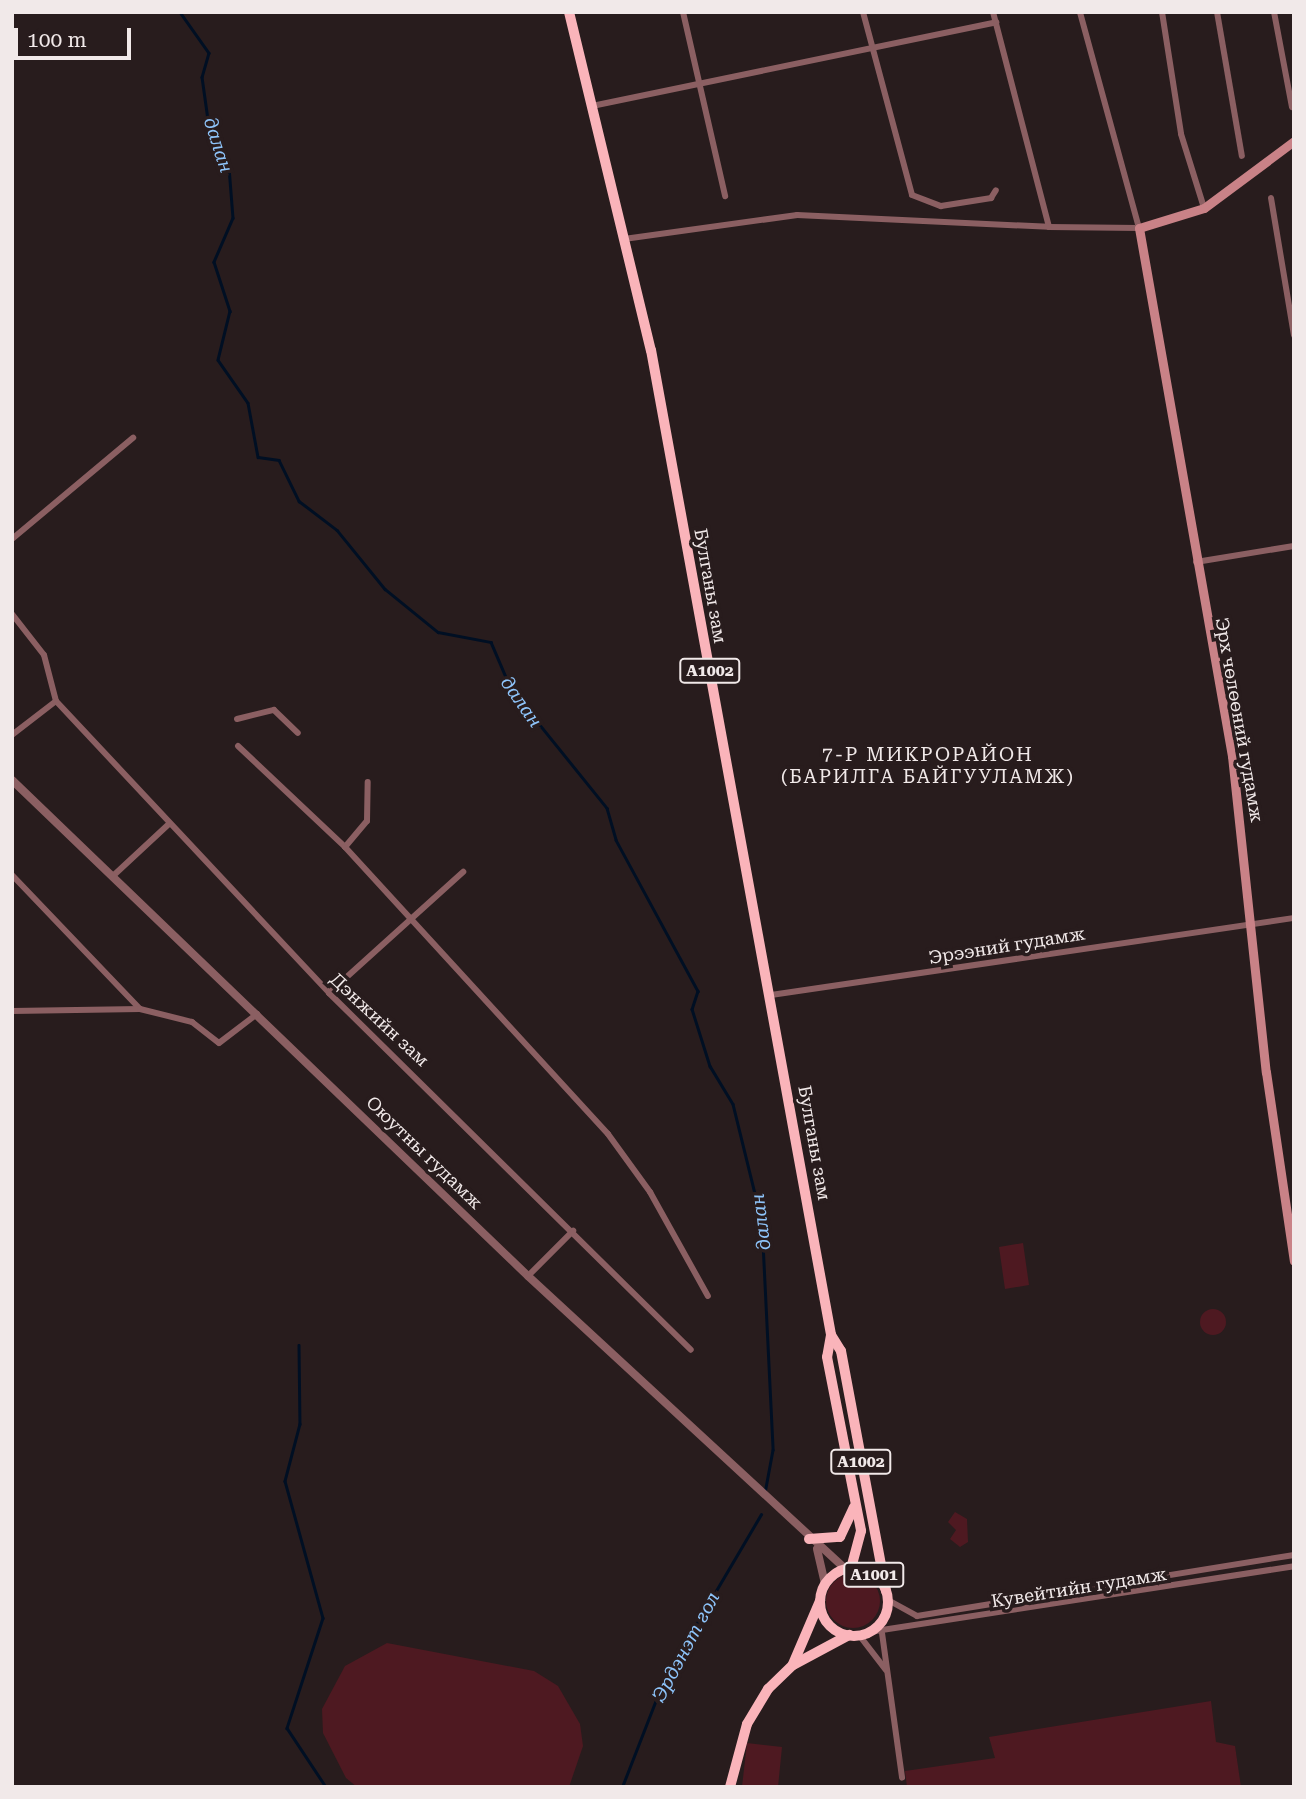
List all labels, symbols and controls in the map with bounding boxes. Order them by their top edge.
scale bar [18,14,135,58]
text: 100 m [27,28,87,52]
water label: далан [198,114,238,176]
street label: Булганы зам [689,527,731,645]
street label: Эрх чөлөөний гудамж [1210,616,1268,824]
road number: A1002 [678,658,742,684]
water label: далан [495,672,547,732]
district label: 7-Р МИКРОРАЙОН (БАРИЛГА БАЙГУУЛАМЖ) [784,744,1072,788]
street label: Эрээний гудамж [927,923,1087,969]
street label: Дэнжийн зам [325,969,433,1071]
street label: Булганы зам [793,1084,835,1202]
street label: Оюутны гудамж [361,1092,487,1214]
water label: далан [746,1192,776,1252]
road number: A1002 [830,1450,892,1474]
road number: A1001 [842,1562,906,1588]
street label: Кувейтийн гудамж [990,1563,1168,1613]
water label: Эрдэнэт гол [647,1588,725,1706]

